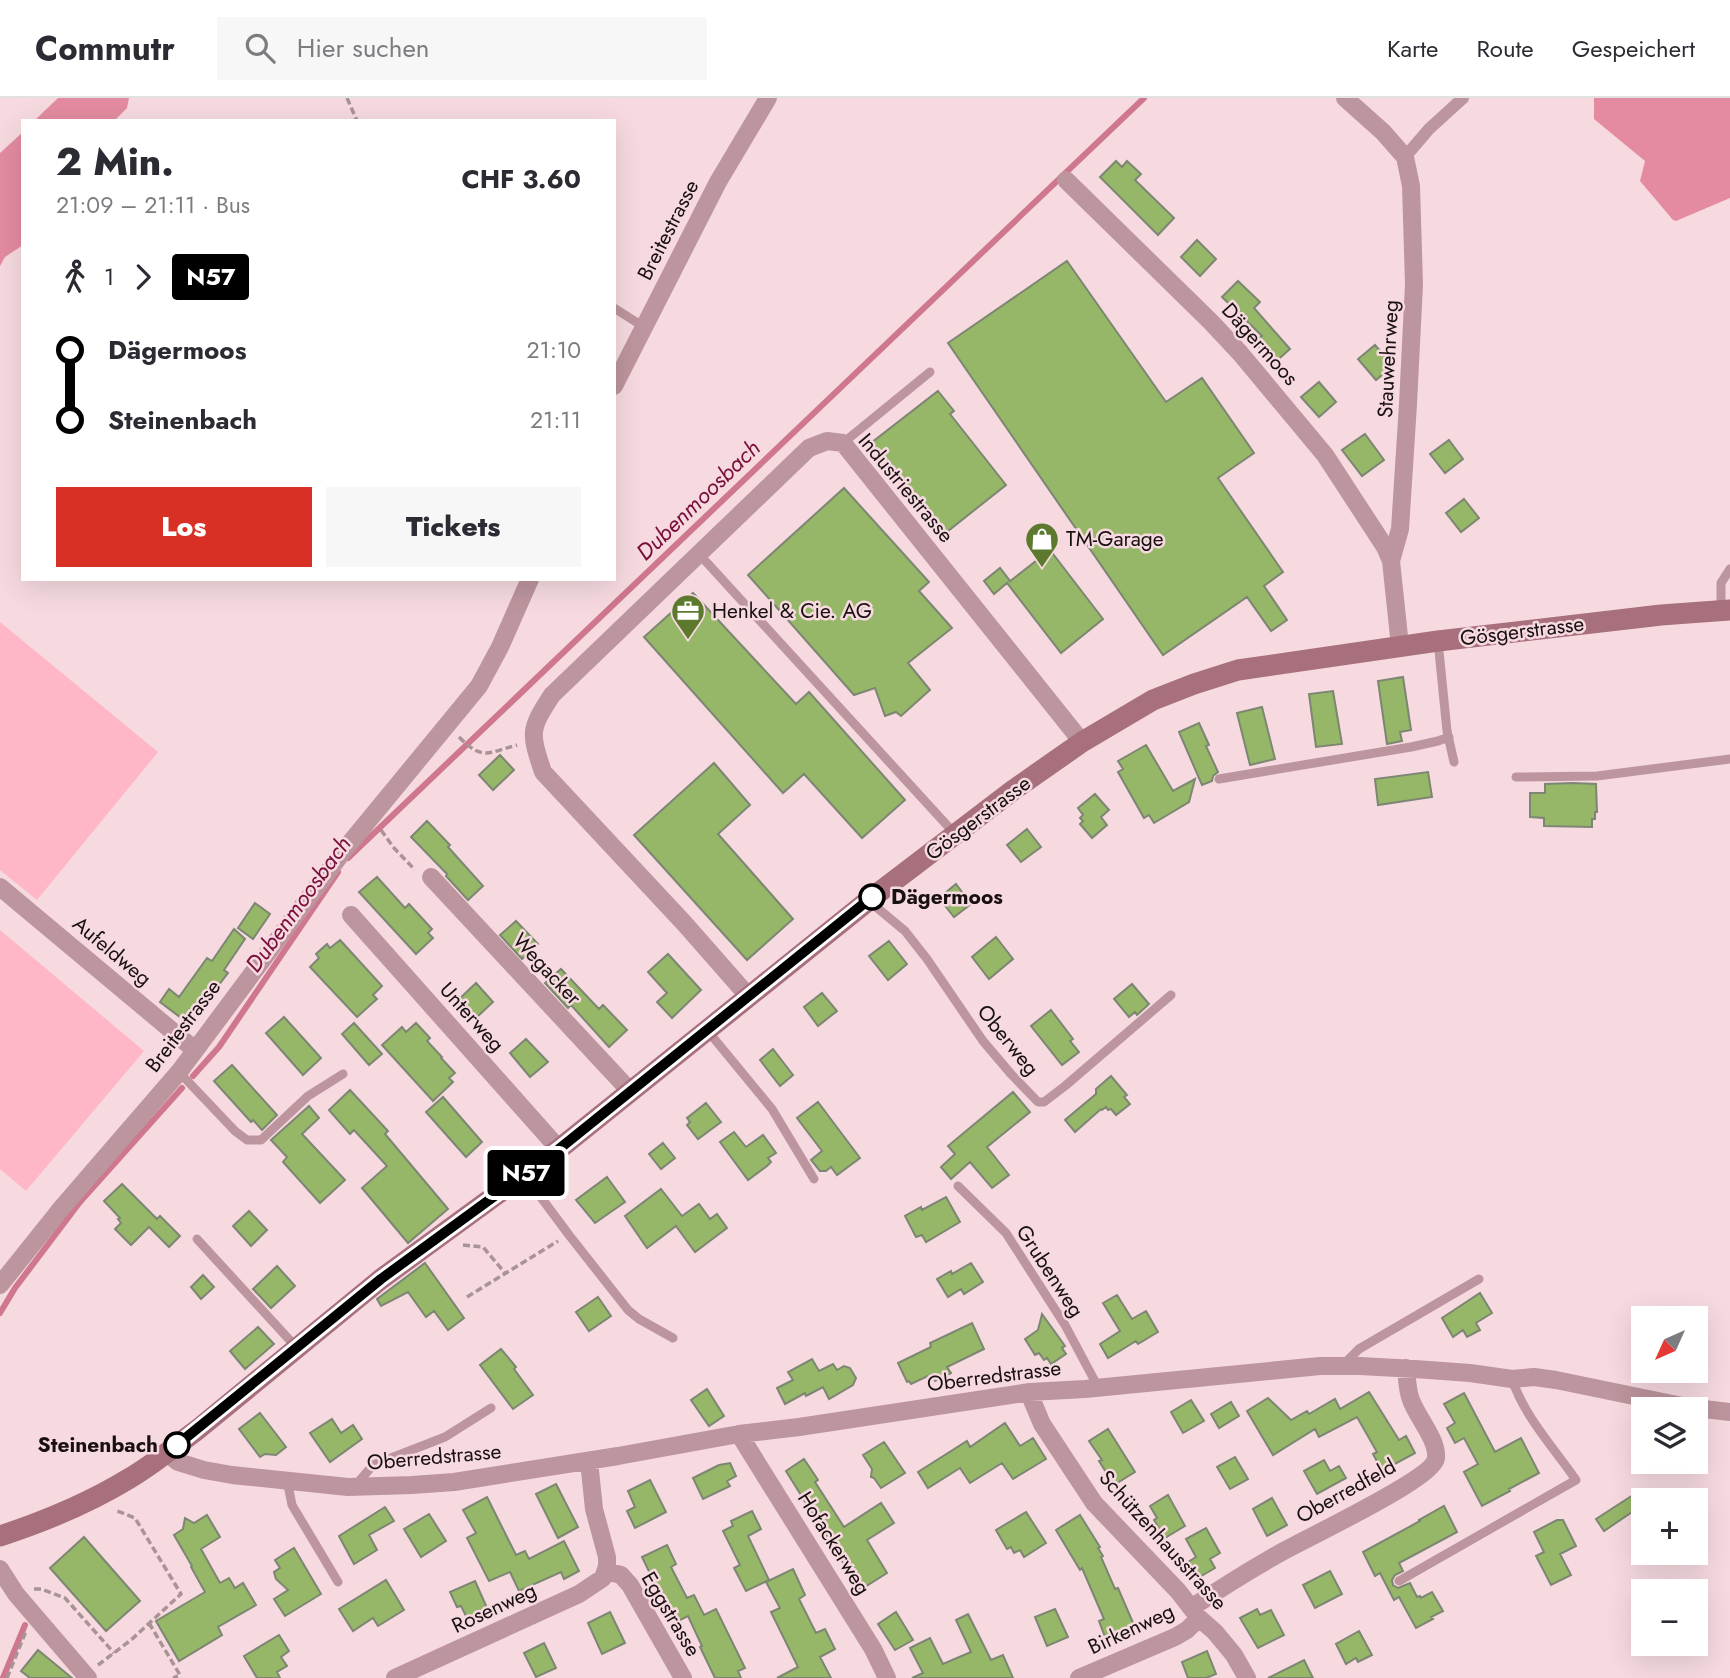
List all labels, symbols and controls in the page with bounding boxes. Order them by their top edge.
search box [217,17,707,80]
text: Commutr [35,25,175,72]
icon: search [241,29,279,67]
text: Hier suchen [297,29,429,67]
text: Karte [1387,31,1438,66]
text: Route [1476,31,1534,66]
text: Gespeichert [1572,31,1695,66]
text: 2 Min. [56,134,174,189]
text: CHF 3.60 [461,160,581,198]
street label: Breitestrasse [630,174,706,286]
text: 21:09 – 21:11 · Bus [56,188,250,222]
icon: walk [56,258,94,296]
icon: forward [124,258,162,296]
text: N57 [186,259,235,294]
text: 1 [104,260,114,294]
street label: Dägermoos [1215,296,1305,392]
street label: Stauwehrweg [1370,299,1406,419]
text: Dägermoos [108,331,247,369]
text: 21:10 [527,333,581,367]
text: Steinenbach [108,401,257,439]
text: 21:11 [530,403,581,437]
street label: Industriestrasse [851,427,961,549]
water label: Dubenmoosbach [628,432,768,568]
button: Los [56,487,312,567]
button: Tickets [326,487,581,567]
shop icon: TM-Garage [1023,520,1061,569]
place label: TM-Garage [1066,524,1164,554]
office icon: Henkel & Cie. AG [669,592,707,641]
place label: Henkel & Cie. AG [712,596,872,626]
street label: Gösgerstrasse [1458,608,1586,653]
street label: Gösgerstrasse [919,768,1037,868]
water label: Dubenmoosbach [237,829,359,979]
place label: Dägermoos [891,882,1003,912]
marker: Dägermoos [859,884,885,910]
street label: Aufeldweg [66,909,158,993]
street label: Wegacker [506,926,589,1012]
street label: Breitestrasse [138,973,228,1079]
street label: Unterweg [433,976,511,1058]
street label: Oberweg [970,998,1046,1082]
line badge: N57 [486,1150,566,1196]
text: N57 [501,1155,551,1190]
street label: Grubenweg [1009,1219,1091,1323]
north arrow [1631,1306,1708,1382]
map controls [1631,1306,1708,1656]
street label: Oberredstrasse [925,1353,1063,1399]
button: layers [1631,1397,1708,1474]
place label: Steinenbach [38,1430,158,1460]
marker: Steinenbach [164,1432,190,1458]
street label: Oberredstrasse [366,1436,503,1478]
street label: Oberredfeld [1291,1451,1401,1531]
street label: Schützenhausstrasse [1092,1463,1234,1617]
street label: Hofackerweg [790,1485,878,1601]
button: + [1631,1488,1708,1565]
street label: Eggstrasse [634,1566,708,1662]
street label: Rosenweg [447,1575,541,1641]
button: − [1631,1579,1708,1656]
street label: Birkenweg [1083,1596,1179,1662]

